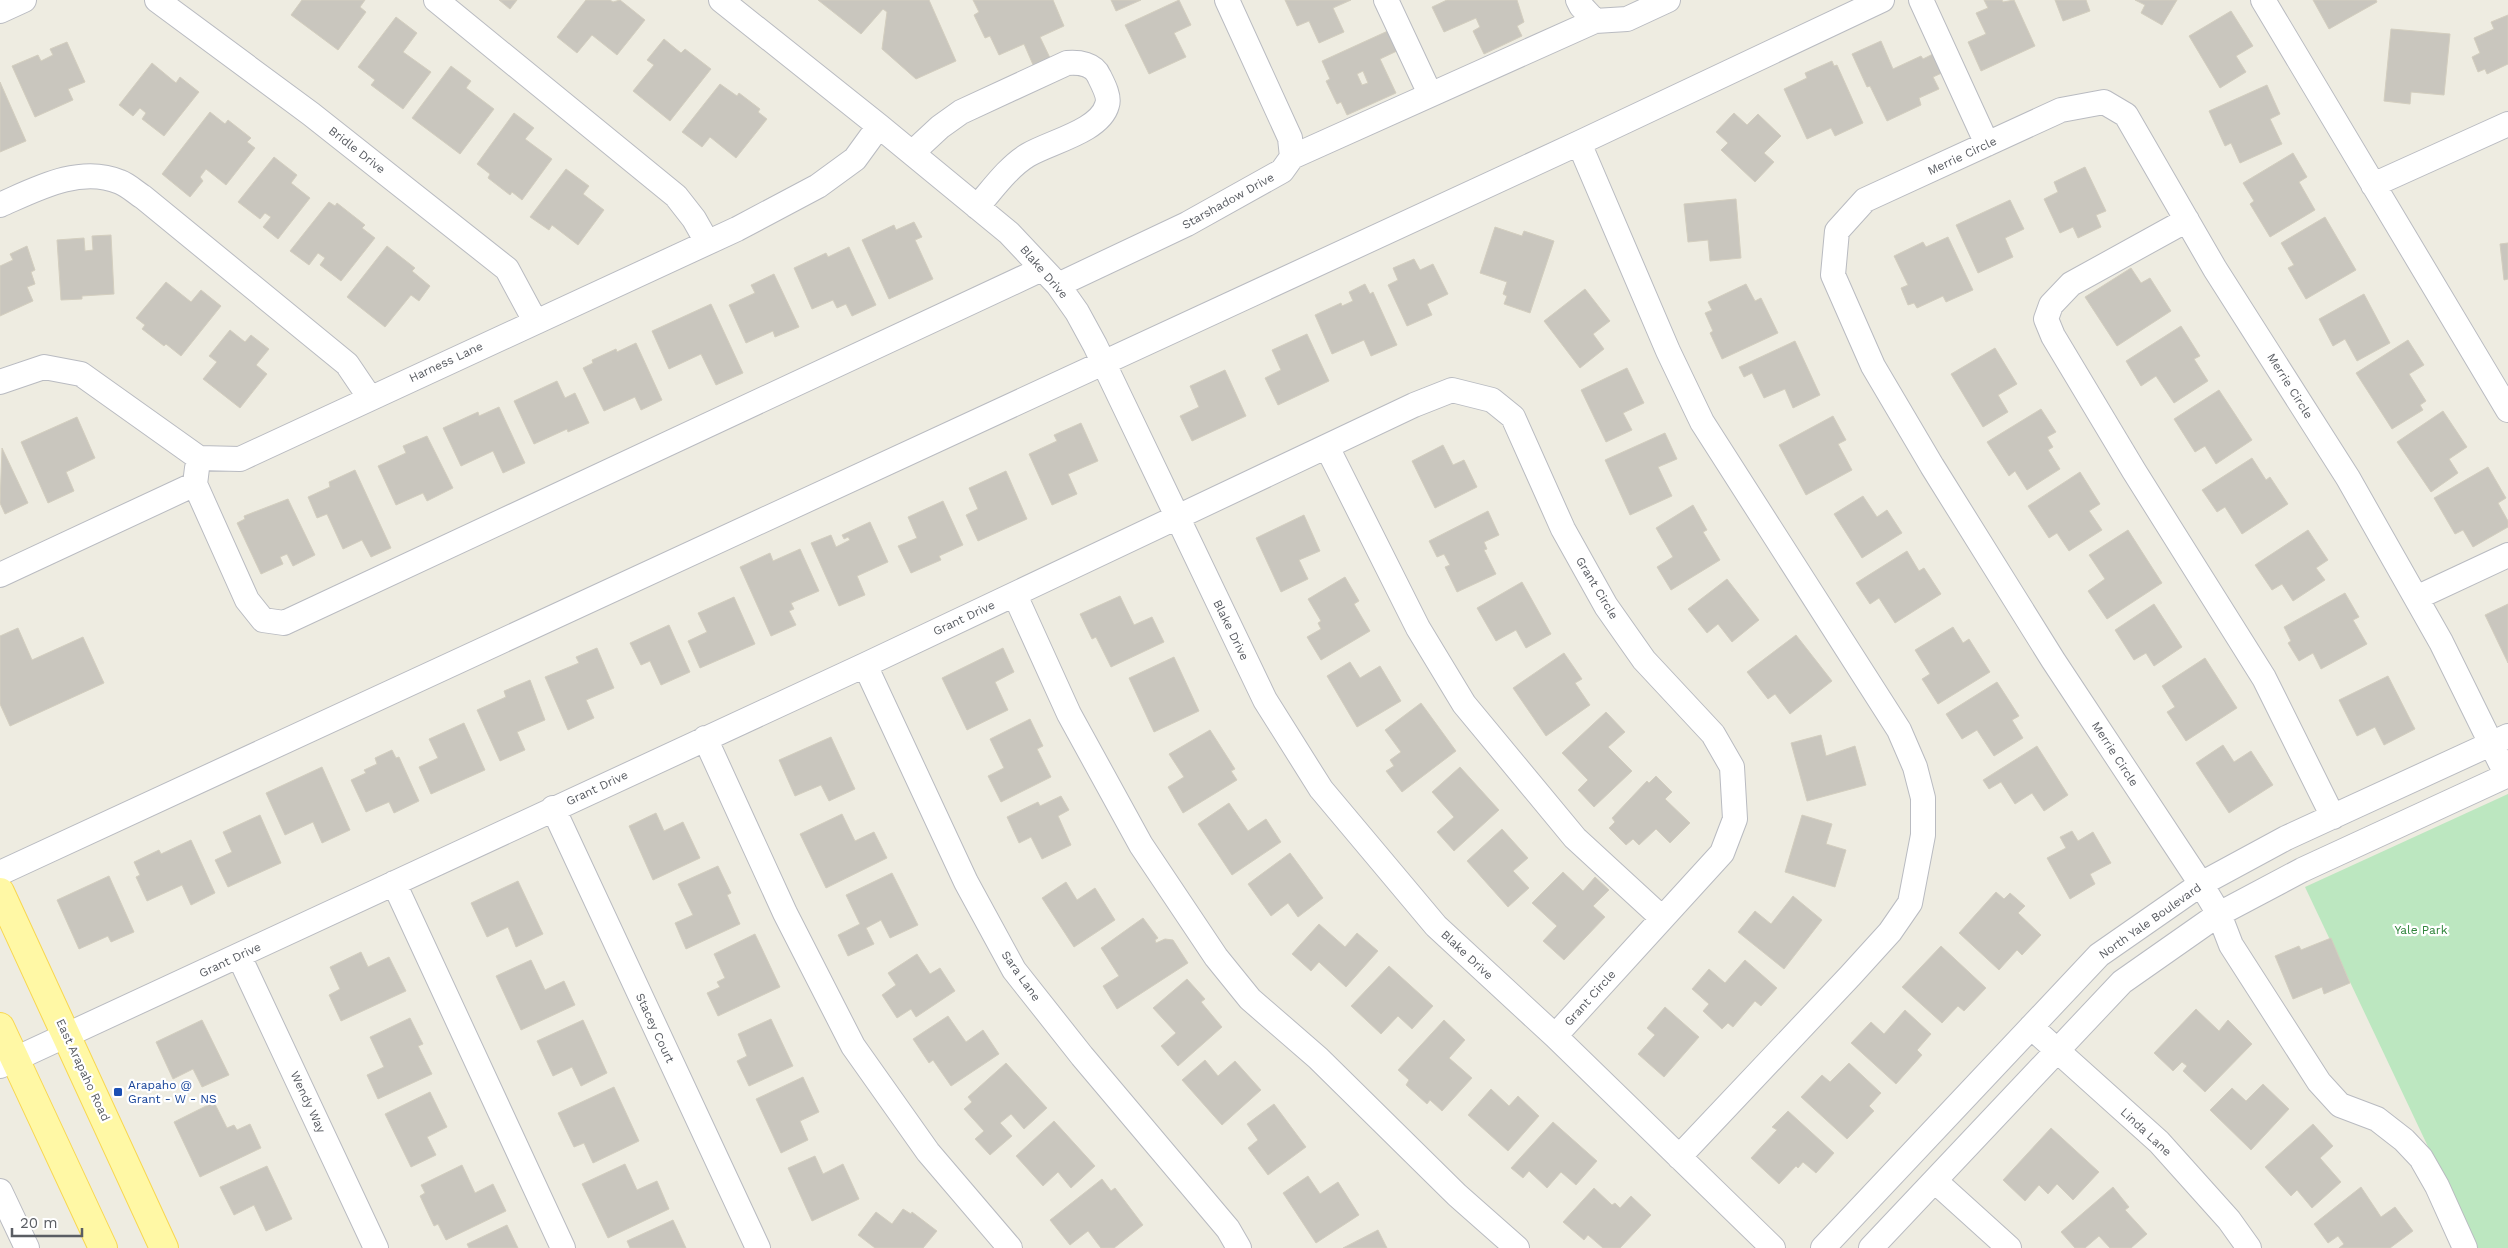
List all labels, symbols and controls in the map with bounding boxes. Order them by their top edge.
street label: Bridle Drive [326,124,388,176]
street label: Merrie Circle [1925,134,1999,178]
street label: Starshadow Drive [1180,170,1276,232]
street label: Blake Drive [1017,243,1071,301]
street label: Harness Lane [407,339,485,385]
street label: Merrie Circle [2264,351,2316,421]
street label: Grant Circle [1573,554,1621,622]
street label: Blake Drive [1210,597,1252,663]
street label: Grant Drive [931,598,997,638]
street label: Merrie Circle [2089,719,2141,789]
street label: Grant Drive [564,768,630,808]
street label: North Yale Boulevard [2096,880,2204,962]
park label: Yale Park [2394,923,2448,937]
street label: Blake Drive [1438,927,1496,983]
street label: Grant Drive [197,940,263,980]
street label: Sara Lane [999,948,1043,1004]
street label: Grant Circle [1561,967,1619,1029]
street label: Stacey Court [633,991,677,1065]
street label: East Arapaho Road [53,1017,113,1123]
street label: Wendy Way [288,1069,329,1136]
place label: Arapaho @ Grant - W - NS [128,1078,217,1106]
marker: Arapaho @ Grant - W - NS [112,1086,124,1098]
street label: Linda Lane [2118,1105,2174,1159]
scale bar [12,1206,82,1238]
text: 20 m [20,1214,58,1232]

